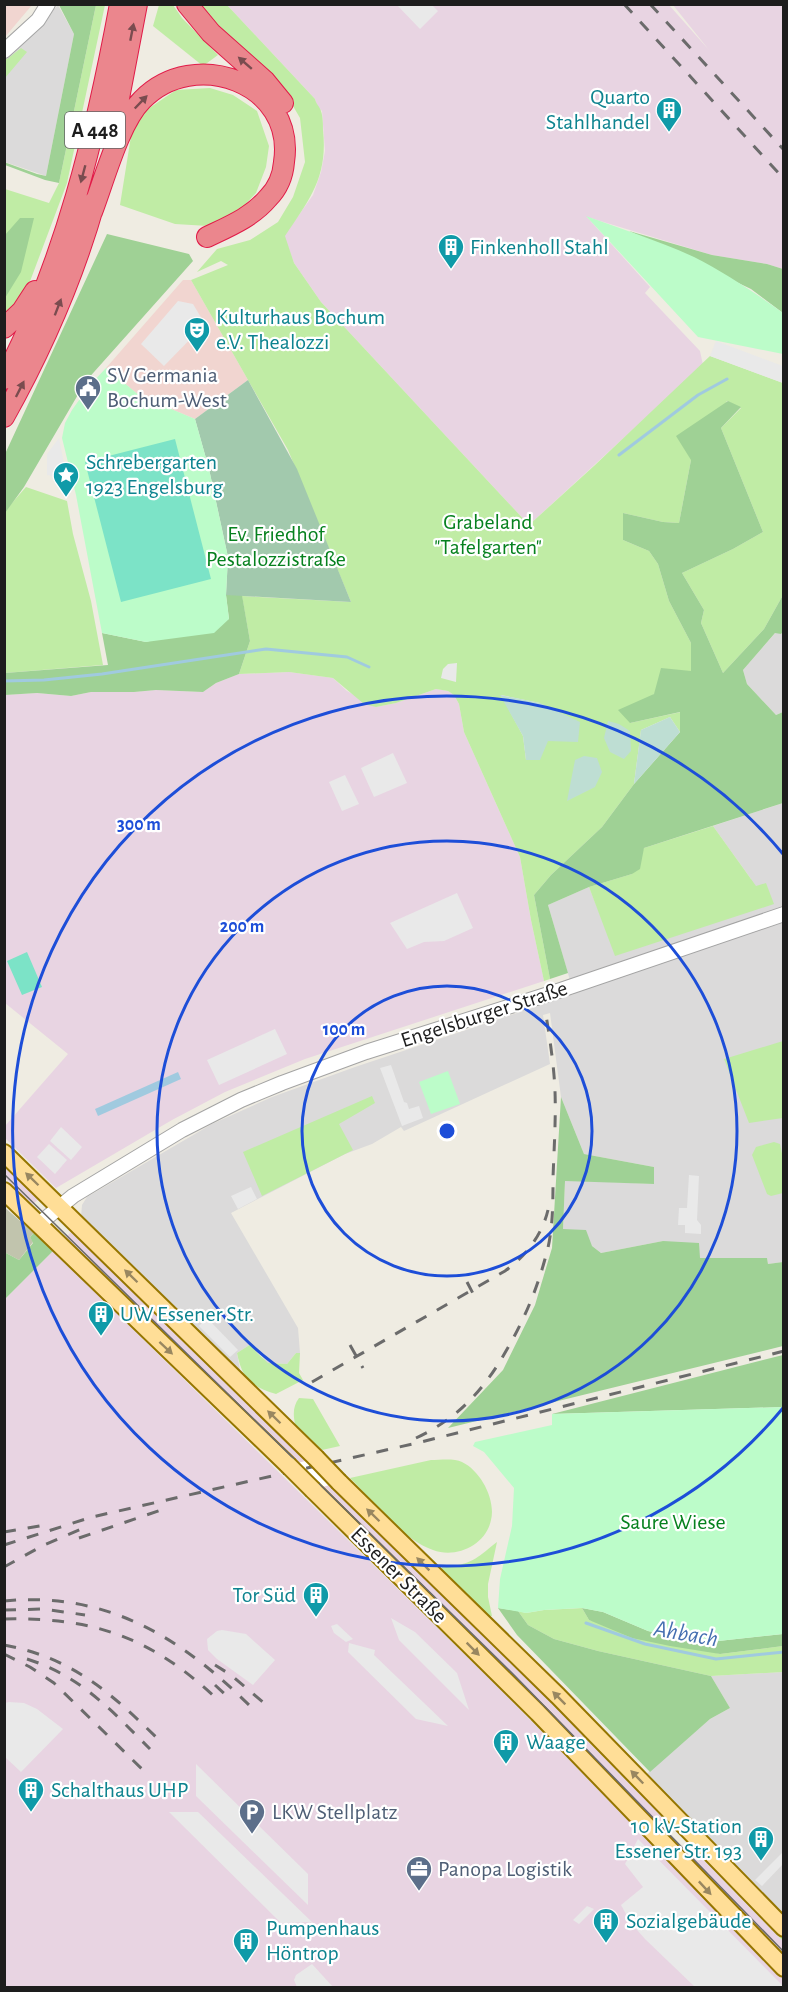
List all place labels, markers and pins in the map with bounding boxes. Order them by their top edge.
place label: Quarto Stahlhandel [546,86,650,133]
building icon: Quarto Stahlhandel [654,95,684,133]
building icon: Finkenholl Stahl [436,232,466,270]
place label: Finkenholl Stahl [470,236,609,258]
place label: Kulturhaus Bochum e.V. Thealozzi [216,306,385,353]
theatre icon: Kulturhaus Bochum e.V. Thealozzi [182,315,212,353]
place label: SV Germania Bochum-West [107,364,227,411]
public building icon: SV Germania Bochum-West [73,373,103,411]
place label: Schrebergarten 1923 Engelsburg [86,451,223,498]
place icon: Schrebergarten 1923 Engelsburg [51,460,81,498]
centre of rings [437,1121,457,1141]
building icon: UW Essener Str. [86,1299,116,1337]
place label: UW Essener Str. [120,1303,254,1325]
building icon: Tor Süd [301,1580,331,1618]
place label: Tor Süd [232,1584,296,1606]
building icon: Waage [491,1727,521,1765]
place label: Waage [526,1731,586,1753]
building icon: Schalthaus UHP [16,1775,46,1813]
place label: Schalthaus UHP [51,1779,188,1801]
parking icon: LKW Stellplatz [237,1797,267,1835]
place label: LKW Stellplatz [272,1801,397,1823]
place label: 10 kV-Station Essener Str. 193 [614,1815,742,1862]
building icon: 10 kV-Station Essener Str. 193 [746,1824,776,1862]
office icon: Panopa Logistik [404,1854,434,1892]
place label: Panopa Logistik [438,1858,572,1880]
building icon: Sozialgebäude [591,1906,621,1944]
place label: Sozialgebäude [626,1910,752,1932]
place label: Pumpenhaus Höntrop [266,1917,379,1964]
building icon: Pumpenhaus Höntrop [231,1926,261,1964]

